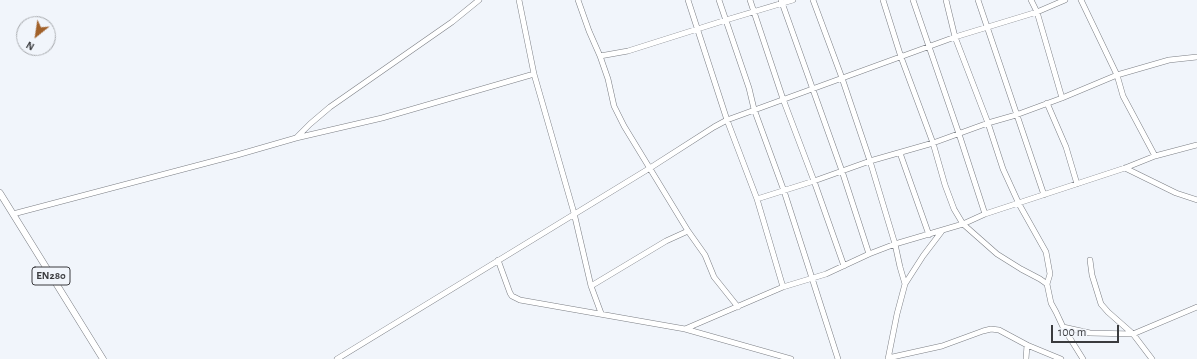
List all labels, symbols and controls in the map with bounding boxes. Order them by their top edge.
north arrow [16,16,56,56]
text: N [24,39,36,53]
road number: EN280 [32,267,70,285]
scale bar [1053,317,1121,343]
text: 100 m [1058,326,1086,338]

